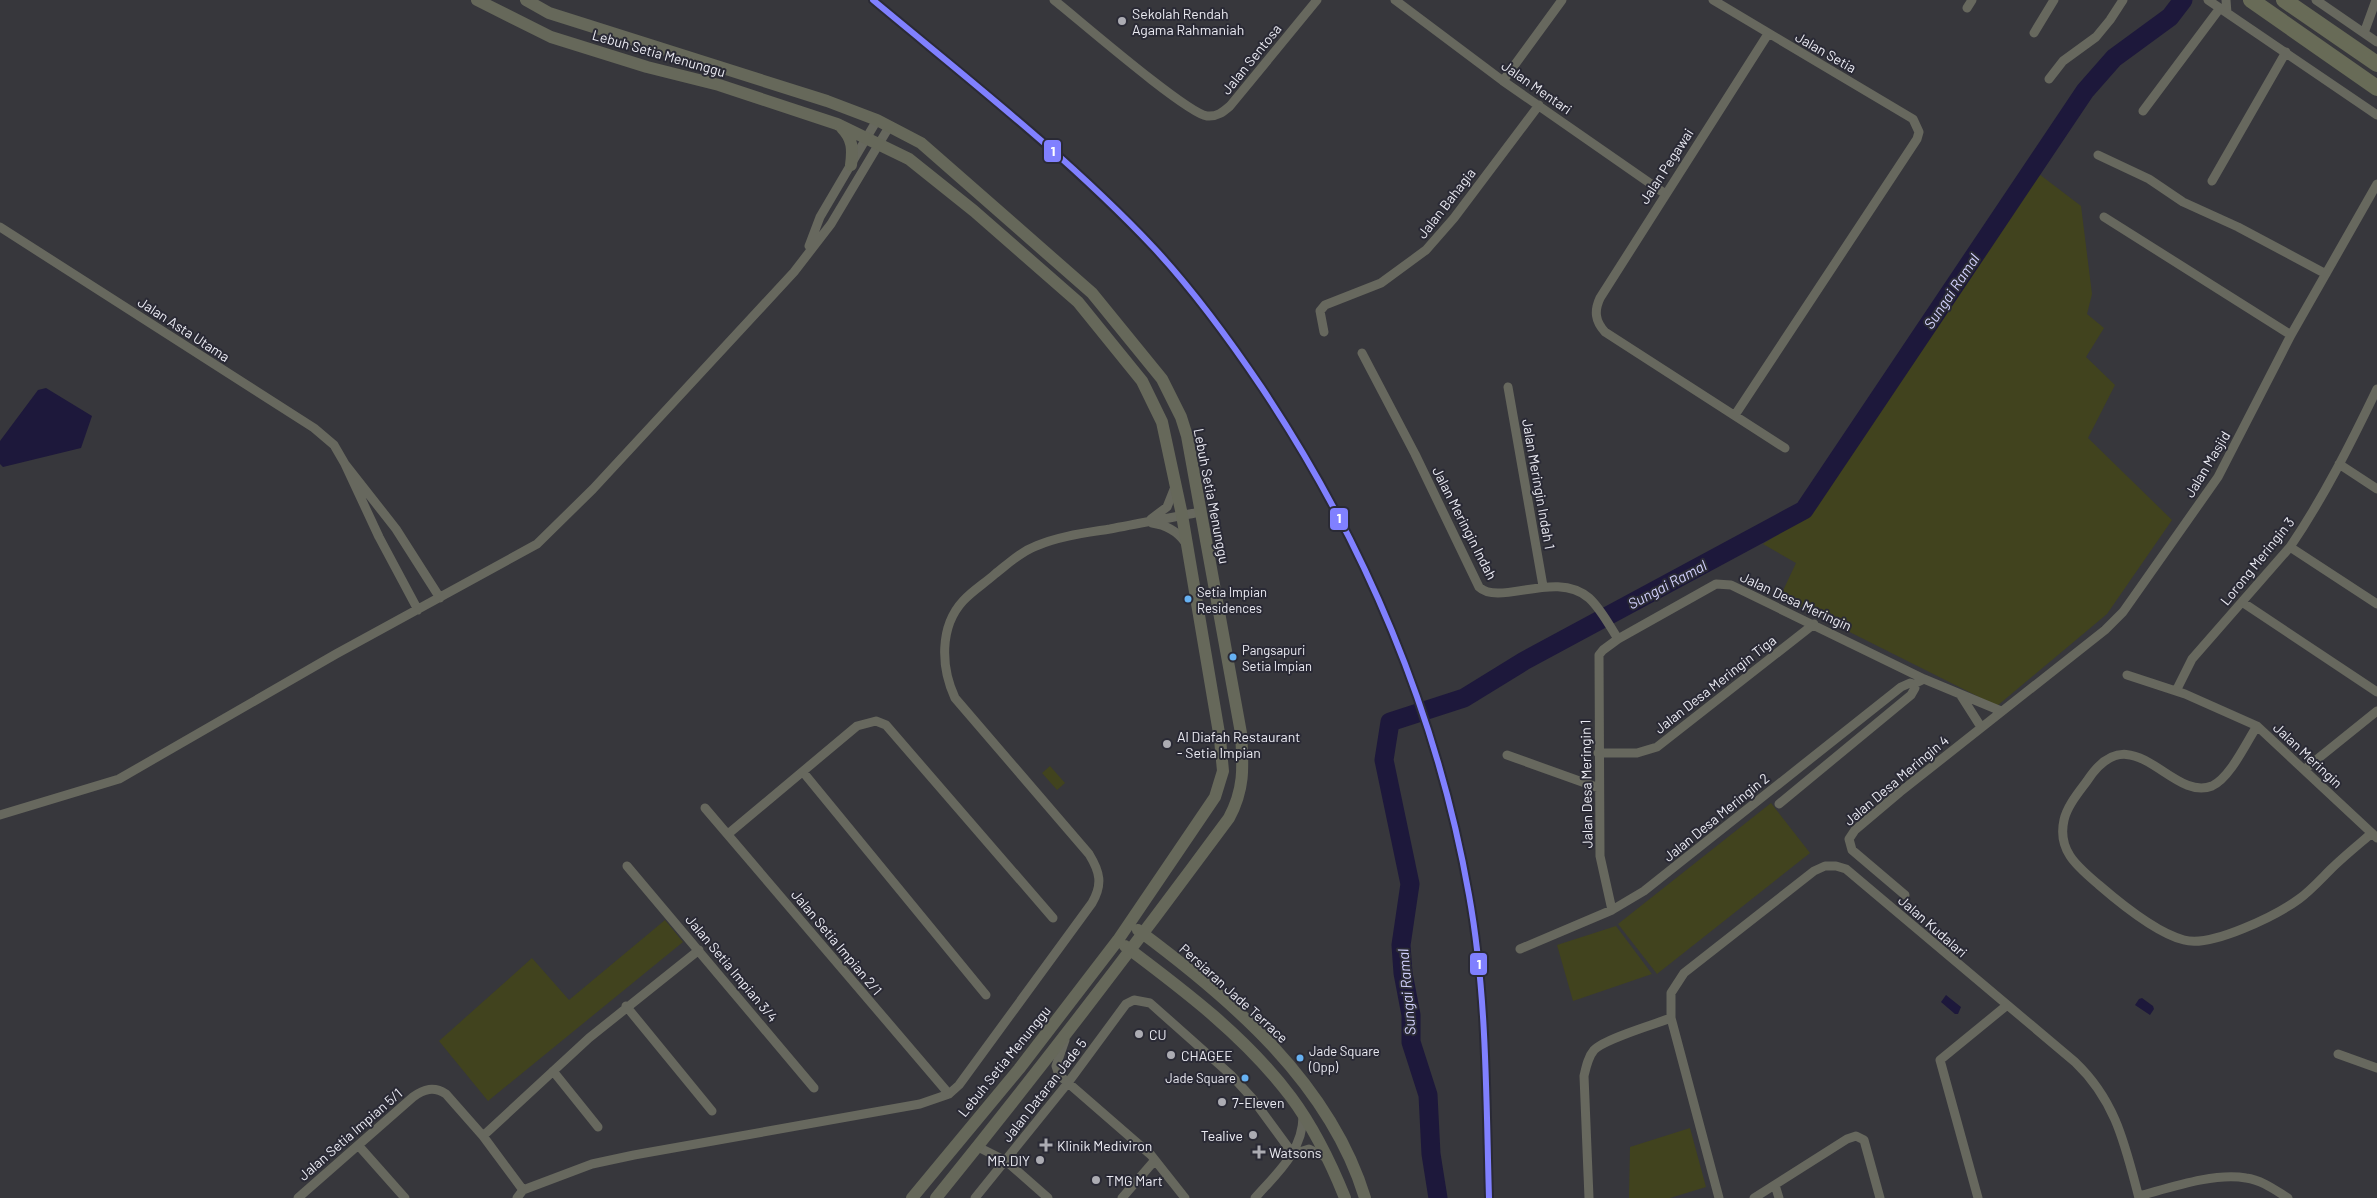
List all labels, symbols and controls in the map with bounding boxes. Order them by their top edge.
place label: Sekolah Rendah Agama Rahmaniah [1132,5,1244,38]
marker: Sekolah Rendah Agama Rahmaniah [1116,15,1128,27]
street label: Jalan Sentosa [1217,20,1285,98]
street label: Lebuh Setia Menunggu [591,26,727,80]
street label: Jalan Setia [1793,28,1859,76]
street label: Jalan Mentari [1499,57,1575,117]
street label: Jalan Pegawai [1635,125,1697,207]
line badge: 1 [1043,139,1062,163]
text: 1 [1051,142,1056,159]
street label: Jalan Bahagia [1413,164,1479,242]
water label: Sungai Ramal [1919,250,1983,332]
street label: Jalan Asta Utama [135,293,233,365]
street label: Jalan Meringin Indah 1 [1519,417,1559,551]
street label: Lebuh Setia Menunggu [1191,427,1233,565]
street label: Jalan Masjid [2181,428,2233,500]
street label: Jalan Meringin Indah [1429,464,1501,582]
line badge: 1 [1329,507,1349,531]
text: 1 [1337,509,1342,526]
street label: Lorong Meringin 3 [2216,514,2298,608]
water label: Sungai Ramal [1625,555,1710,612]
street label: Jalan Desa Meringin [1738,568,1854,634]
place label: Setia Impian Residences [1197,584,1267,616]
marker: Setia Impian Residences [1183,594,1193,604]
street label: Jalan Desa Meringin Tiga [1651,631,1779,737]
place label: Pangsapuri Setia Impian [1242,642,1312,674]
marker: Pangsapuri Setia Impian [1228,652,1238,662]
street label: Jalan Meringin [2270,719,2346,791]
street label: Jalan Desa Meringin 1 [1576,720,1596,848]
place label: Al Diafah Restaurant - Setia Impian [1177,728,1300,761]
street label: Jalan Desa Meringin 4 [1840,731,1952,829]
marker: Al Diafah Restaurant - Setia Impian [1161,738,1173,750]
street label: Jalan Desa Meringin 2 [1660,769,1772,865]
street label: Jalan Setia Impian 2/1 [788,886,886,998]
street label: Jalan Kudalari [1895,891,1971,961]
street label: Jalan Setia Impian 3/4 [682,911,782,1025]
street label: Persiaran Jade Terrace [1176,940,1292,1046]
water label: Sungai Ramal [1393,947,1419,1036]
line badge: 1 [1469,952,1488,976]
text: 1 [1477,955,1482,972]
street label: Lebuh Setia Menunggu [954,1002,1054,1120]
place label: CU [1149,1026,1167,1043]
marker: CU [1133,1028,1145,1040]
street label: Jalan Dataran Jade 5 [998,1035,1090,1145]
place label: Jade Square (Opp) [1308,1043,1380,1075]
place label: CHAGEE [1181,1047,1233,1064]
marker: CHAGEE [1165,1049,1177,1061]
marker: Jade Square (Opp) [1295,1053,1305,1063]
place label: Jade Square [1165,1070,1236,1086]
marker: Jade Square [1240,1073,1250,1083]
street label: Jalan Setia Impian 5/1 [295,1084,405,1184]
place label: 7-Eleven [1232,1094,1285,1111]
marker: 7-Eleven [1216,1096,1228,1108]
place label: Tealive [1201,1127,1243,1144]
marker: Tealive [1247,1129,1259,1141]
place label: Klinik Mediviron [1057,1137,1152,1154]
marker: Klinik Mediviron [1039,1138,1053,1152]
place label: Watsons [1269,1144,1322,1161]
marker: Watsons [1253,1146,1265,1158]
place label: MR.DIY [987,1152,1030,1169]
marker: MR.DIY [1034,1154,1046,1166]
place label: TMG Mart [1106,1172,1163,1189]
marker: TMG Mart [1090,1174,1102,1186]

